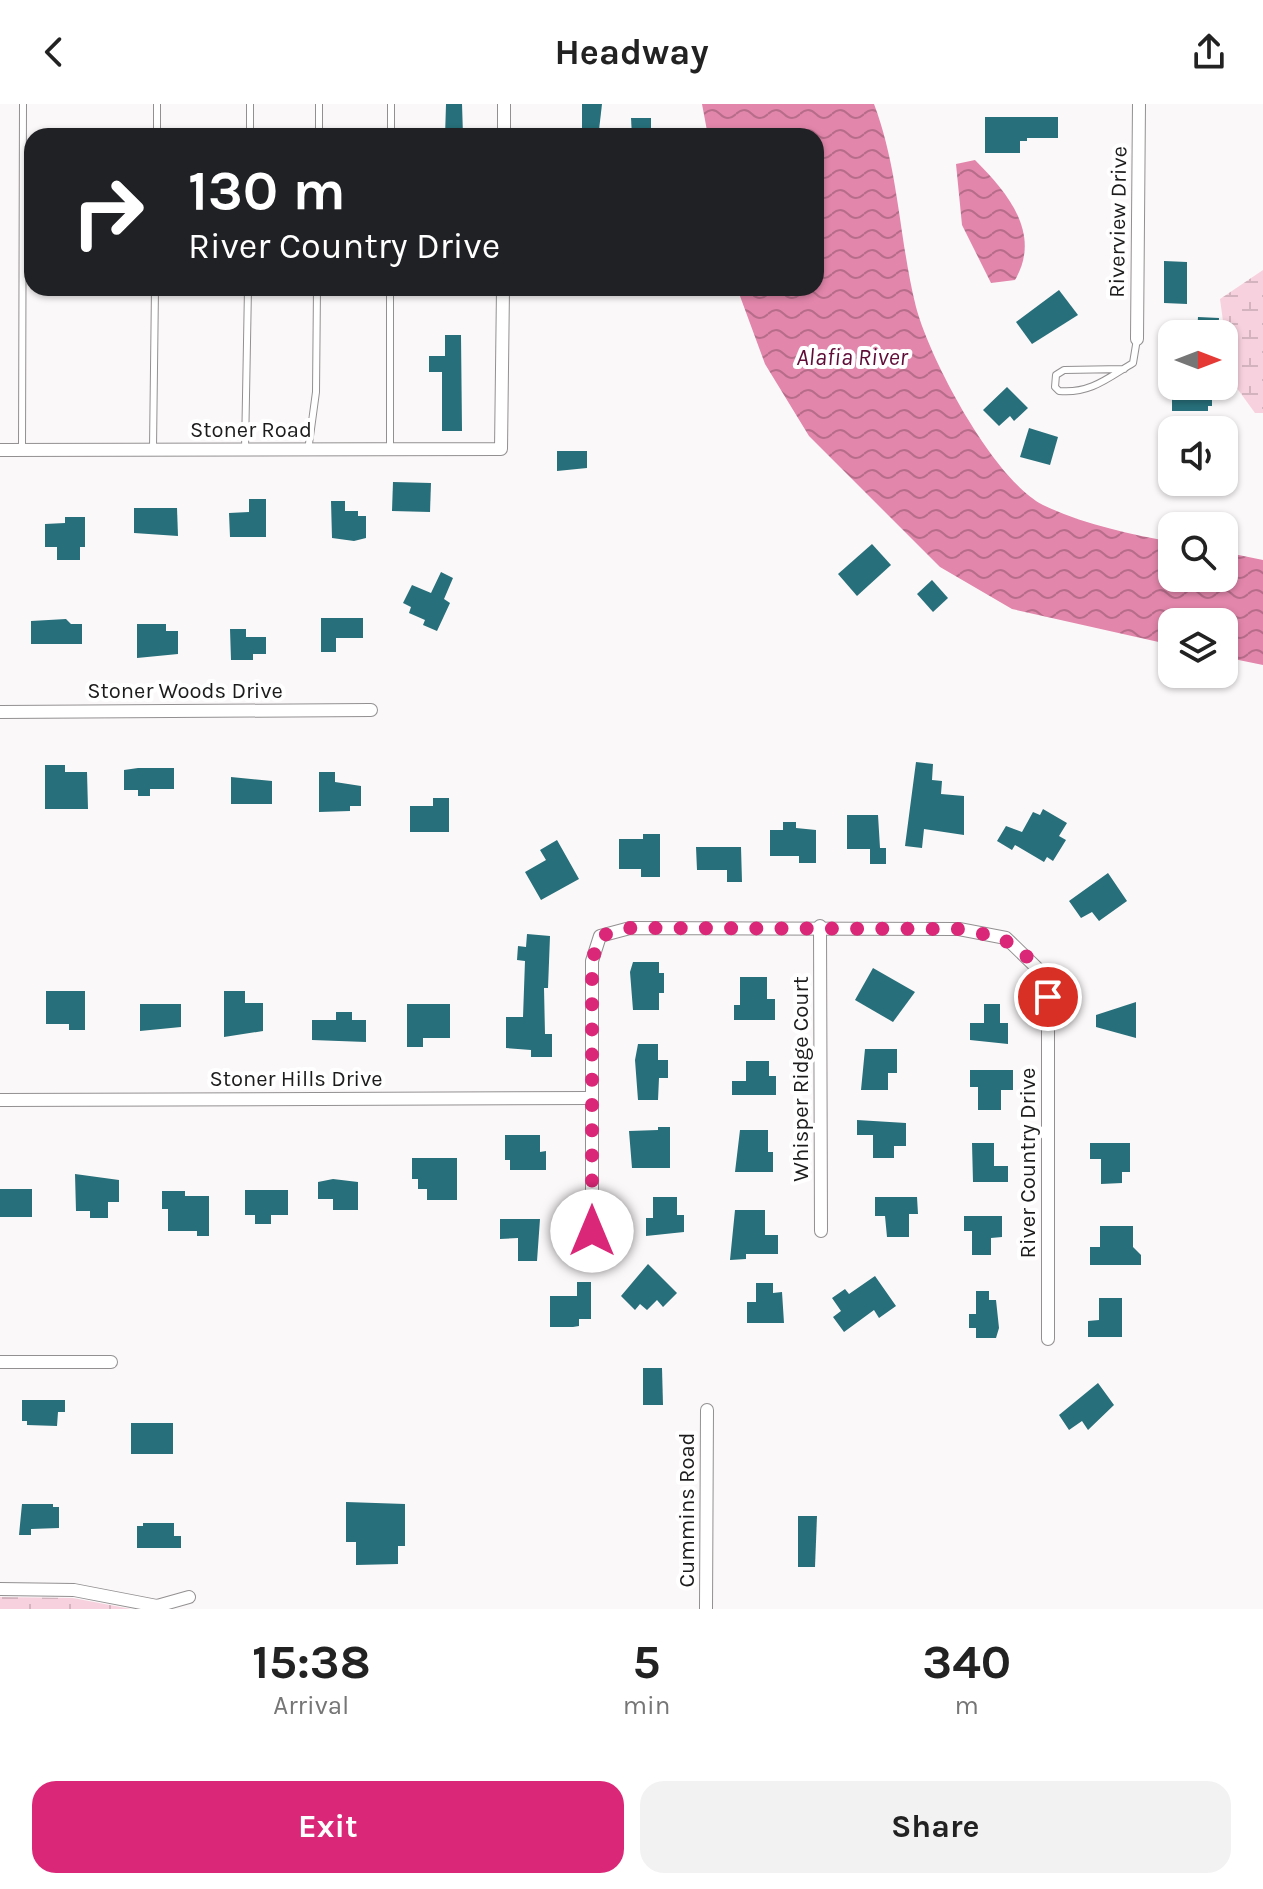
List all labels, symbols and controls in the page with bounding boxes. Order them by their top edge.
icon: back [32,30,76,74]
icon: share [1187,30,1231,74]
text: Headway [554,31,709,73]
street label: Riverview Drive [1104,146,1132,298]
text: 130 m [188,158,346,223]
icon: right [56,160,160,264]
text: River Country Drive [188,225,500,267]
north arrow [1158,320,1238,400]
map controls [1158,320,1238,688]
water label: Alafia River [796,343,909,371]
button: sound [1158,416,1238,496]
street label: Stoner Road [190,417,312,443]
button: search [1158,512,1238,592]
button: layers [1158,608,1238,688]
street label: Stoner Woods Drive [87,678,283,704]
pin [1014,963,1082,1031]
icon: arrive [1026,975,1070,1019]
street label: Whisper Ridge Court [788,976,814,1182]
street label: Stoner Hills Drive [209,1066,383,1092]
street label: River Country Drive [1015,1068,1041,1258]
position arrow [550,1189,634,1273]
street label: Cummins Road [674,1432,700,1588]
text: 15:38 [252,1634,371,1690]
text: 5 [633,1634,661,1690]
text: 340 [922,1634,1011,1690]
text: Arrival [273,1690,349,1721]
text: min [623,1690,670,1721]
text: m [955,1690,979,1721]
button: Exit [32,1781,624,1873]
button: Share [640,1781,1231,1873]

